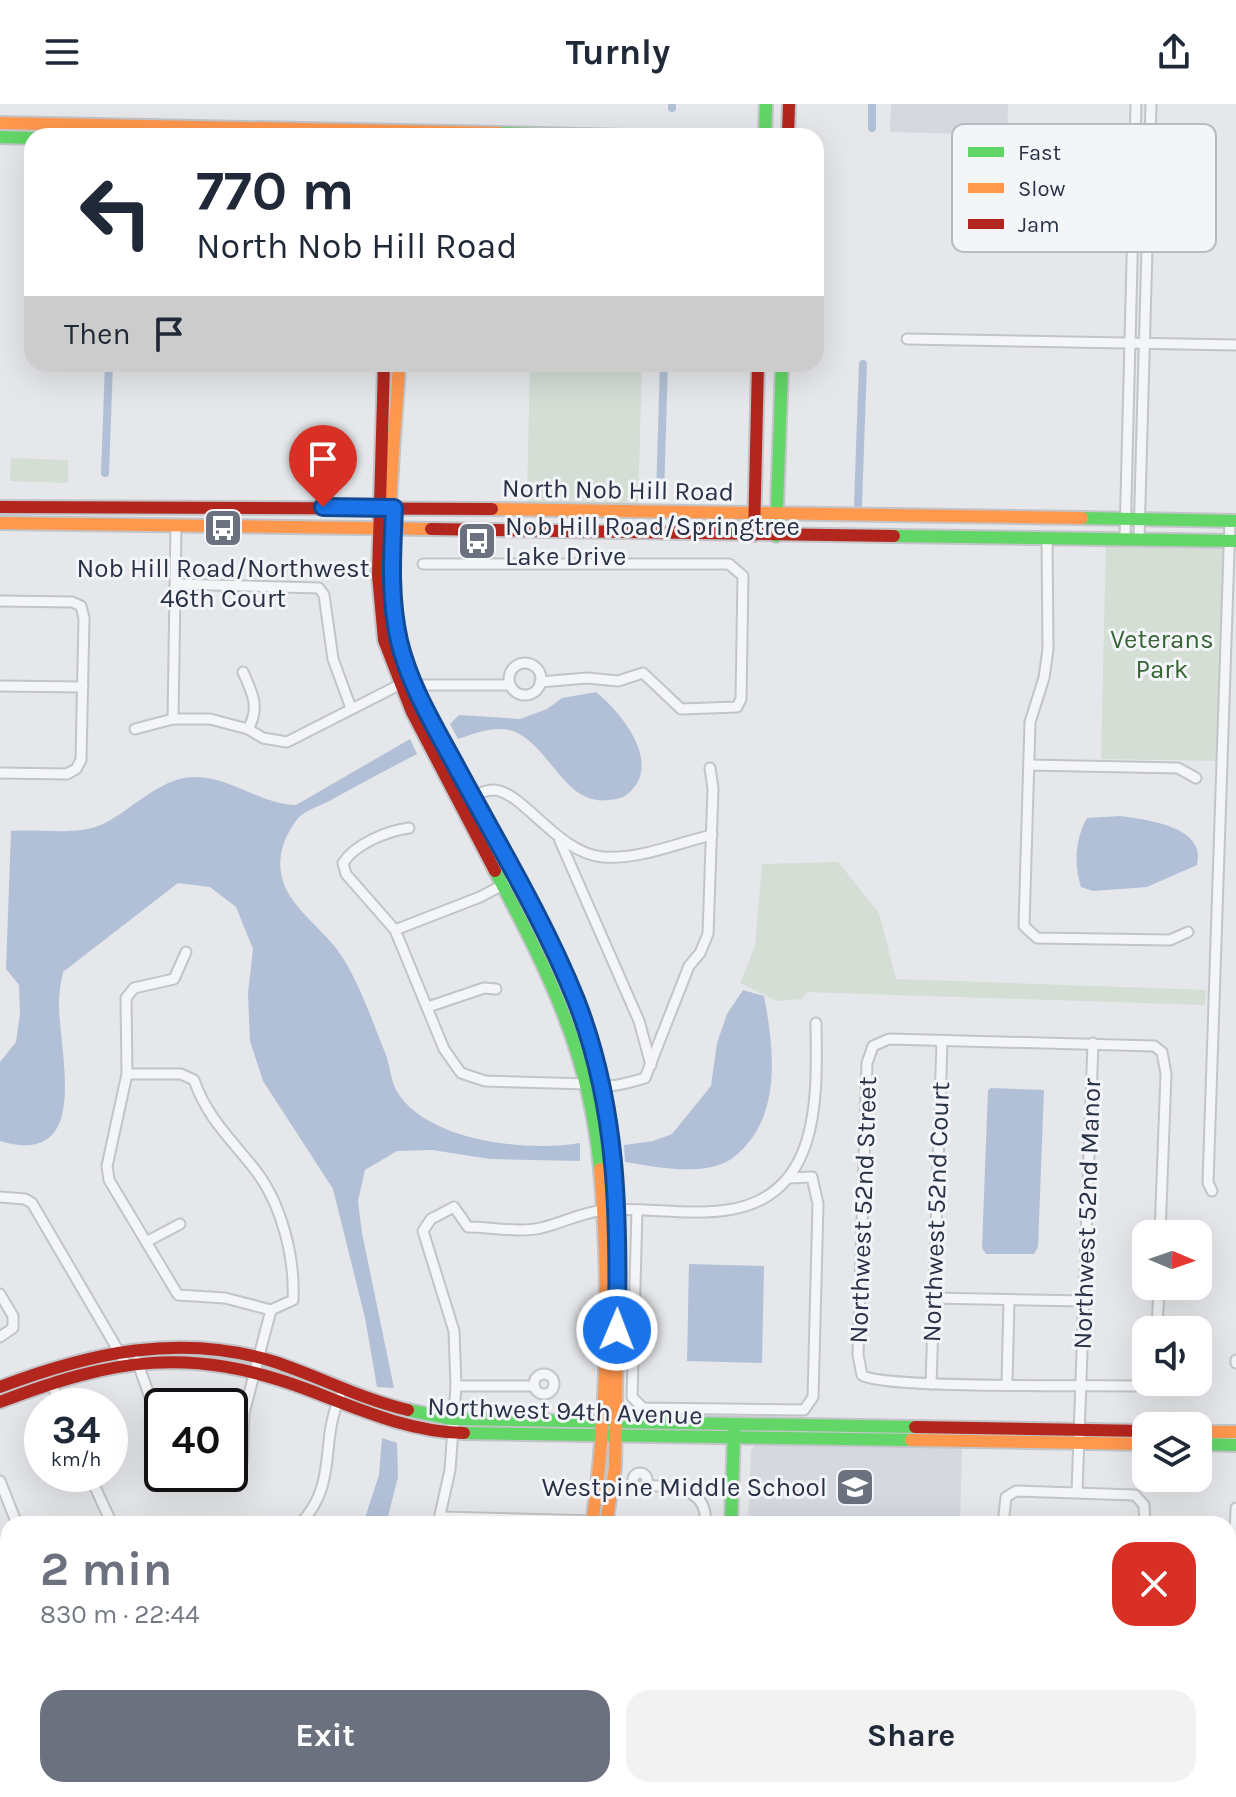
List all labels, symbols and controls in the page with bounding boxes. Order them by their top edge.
icon: menu [40,30,84,74]
icon: share [1152,30,1196,74]
text: Turnly [566,31,670,73]
legend [952,124,1216,252]
text: Fast [1018,140,1061,166]
text: 770 m [196,158,354,223]
icon: left [64,160,168,264]
text: Slow [1018,176,1065,202]
text: Jam [1018,212,1060,238]
text: North Nob Hill Road [196,225,518,267]
icon: arrive [147,312,191,356]
text: Then [64,316,131,352]
pin [289,425,357,507]
icon: arrive [301,437,345,481]
street label: North Nob Hill Road [502,472,734,508]
bus stop icon: Nob Hill Road/Northwest 46th Court [202,507,244,549]
place label: Nob Hill Road/Springtree Lake Drive [505,511,800,572]
bus stop icon: Nob Hill Road/Springtree Lake Drive [456,520,498,562]
place label: Nob Hill Road/Northwest 46th Court [77,553,370,614]
park label: Veterans Park [1110,624,1214,685]
street label: Northwest 52nd Street [843,1076,883,1344]
street label: Northwest 52nd Manor [1067,1077,1107,1350]
street label: Northwest 52nd Court [916,1081,956,1343]
north arrow [1132,1220,1212,1300]
map controls [1132,1220,1212,1492]
position arrow [575,1288,659,1372]
button: sound [1132,1316,1212,1396]
speed limit sign: 40 [144,1388,248,1492]
street label: Northwest 94th Avenue [427,1391,703,1431]
text: 34 [52,1406,100,1453]
button: layers [1132,1412,1212,1492]
text: km/h [51,1448,101,1471]
school or university icon: Westpine Middle School [834,1466,876,1508]
place label: Westpine Middle School [542,1472,827,1503]
text: 2 min [40,1541,172,1597]
button: close [1112,1542,1196,1626]
text: 830 m · 22:44 [40,1599,199,1630]
button: Exit [40,1690,610,1782]
button: Share [626,1690,1196,1782]

